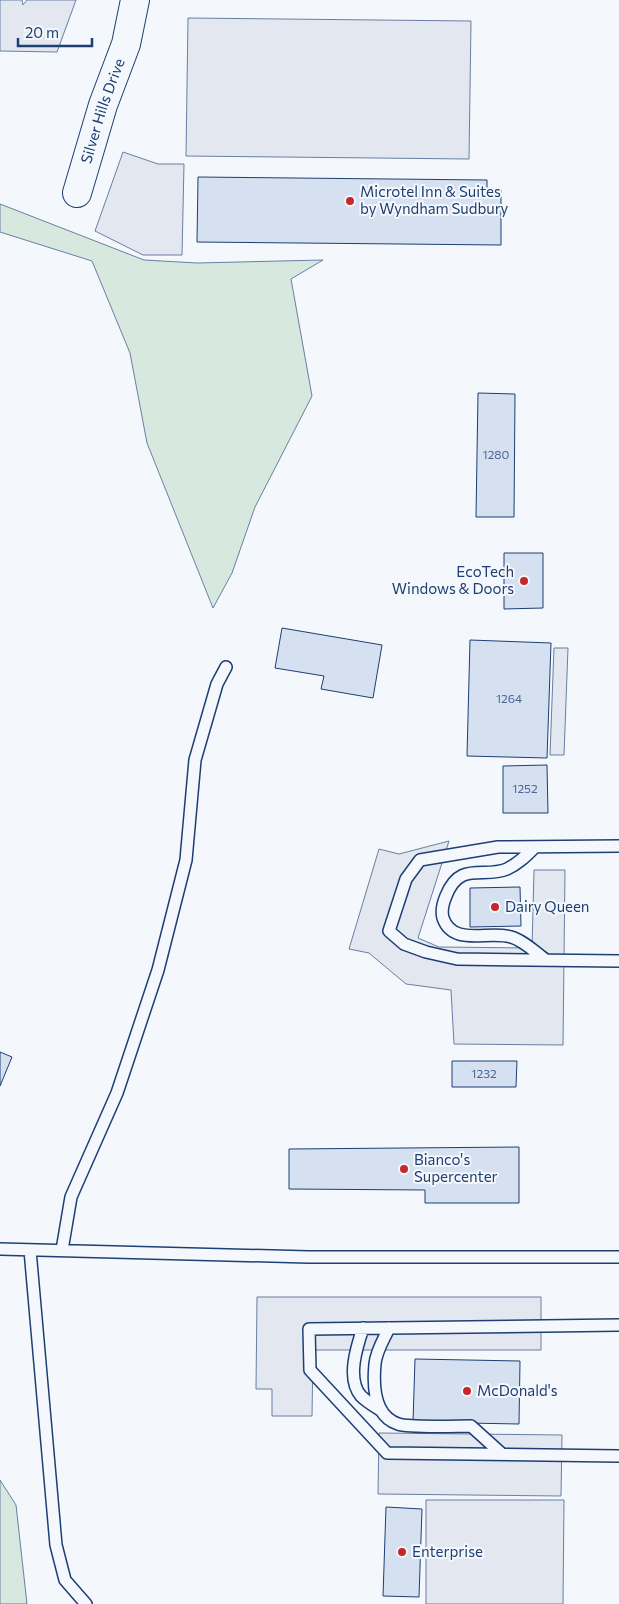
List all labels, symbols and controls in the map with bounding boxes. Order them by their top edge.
scale bar [18,15,91,47]
text: 20 m [25,23,59,41]
street label: Silver Hills Drive [76,56,128,165]
place label: Microtel Inn & Suites by Wyndham Sudbury [360,182,509,217]
marker: Microtel Inn & Suites by Wyndham Sudbury [344,195,356,207]
house number: 1280 [483,447,510,461]
place label: EcoTech Windows & Doors [392,562,514,597]
marker: EcoTech Windows & Doors [518,575,530,587]
house number: 1264 [496,691,522,705]
house number: 1252 [512,781,538,795]
place label: Dairy Queen [505,897,589,915]
marker: Dairy Queen [489,901,501,913]
house number: 1232 [471,1066,497,1080]
place label: Bianco's Supercenter [414,1150,498,1185]
marker: Bianco's Supercenter [398,1163,410,1175]
place label: McDonald's [477,1381,558,1399]
marker: McDonald's [461,1385,473,1397]
place label: Enterprise [412,1542,483,1560]
marker: Enterprise [396,1546,408,1558]

